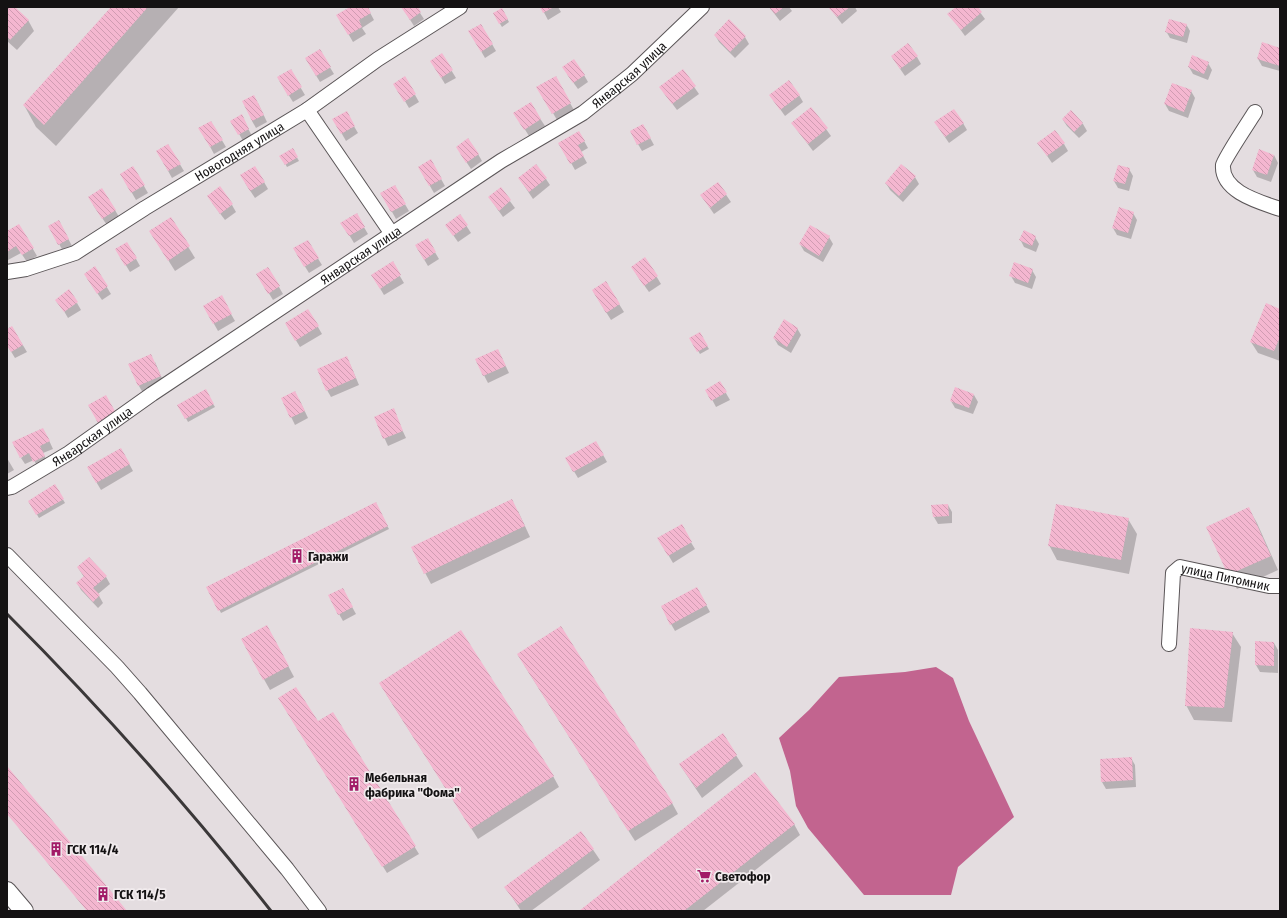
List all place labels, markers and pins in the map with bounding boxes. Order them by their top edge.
building icon: Гаражи [289,548,305,564]
place label: Гаражи [308,549,348,564]
place label: Мебельная фабрика "Фома" [365,770,460,800]
building icon: Мебельная фабрика "Фома" [346,776,362,792]
building icon: ГСК 114/4 [48,841,64,857]
place label: ГСК 114/4 [67,842,119,857]
supermarket icon: Светофор [696,868,712,884]
place label: Светофор [715,869,771,884]
building icon: ГСК 114/5 [95,886,111,902]
place label: ГСК 114/5 [114,887,166,902]

